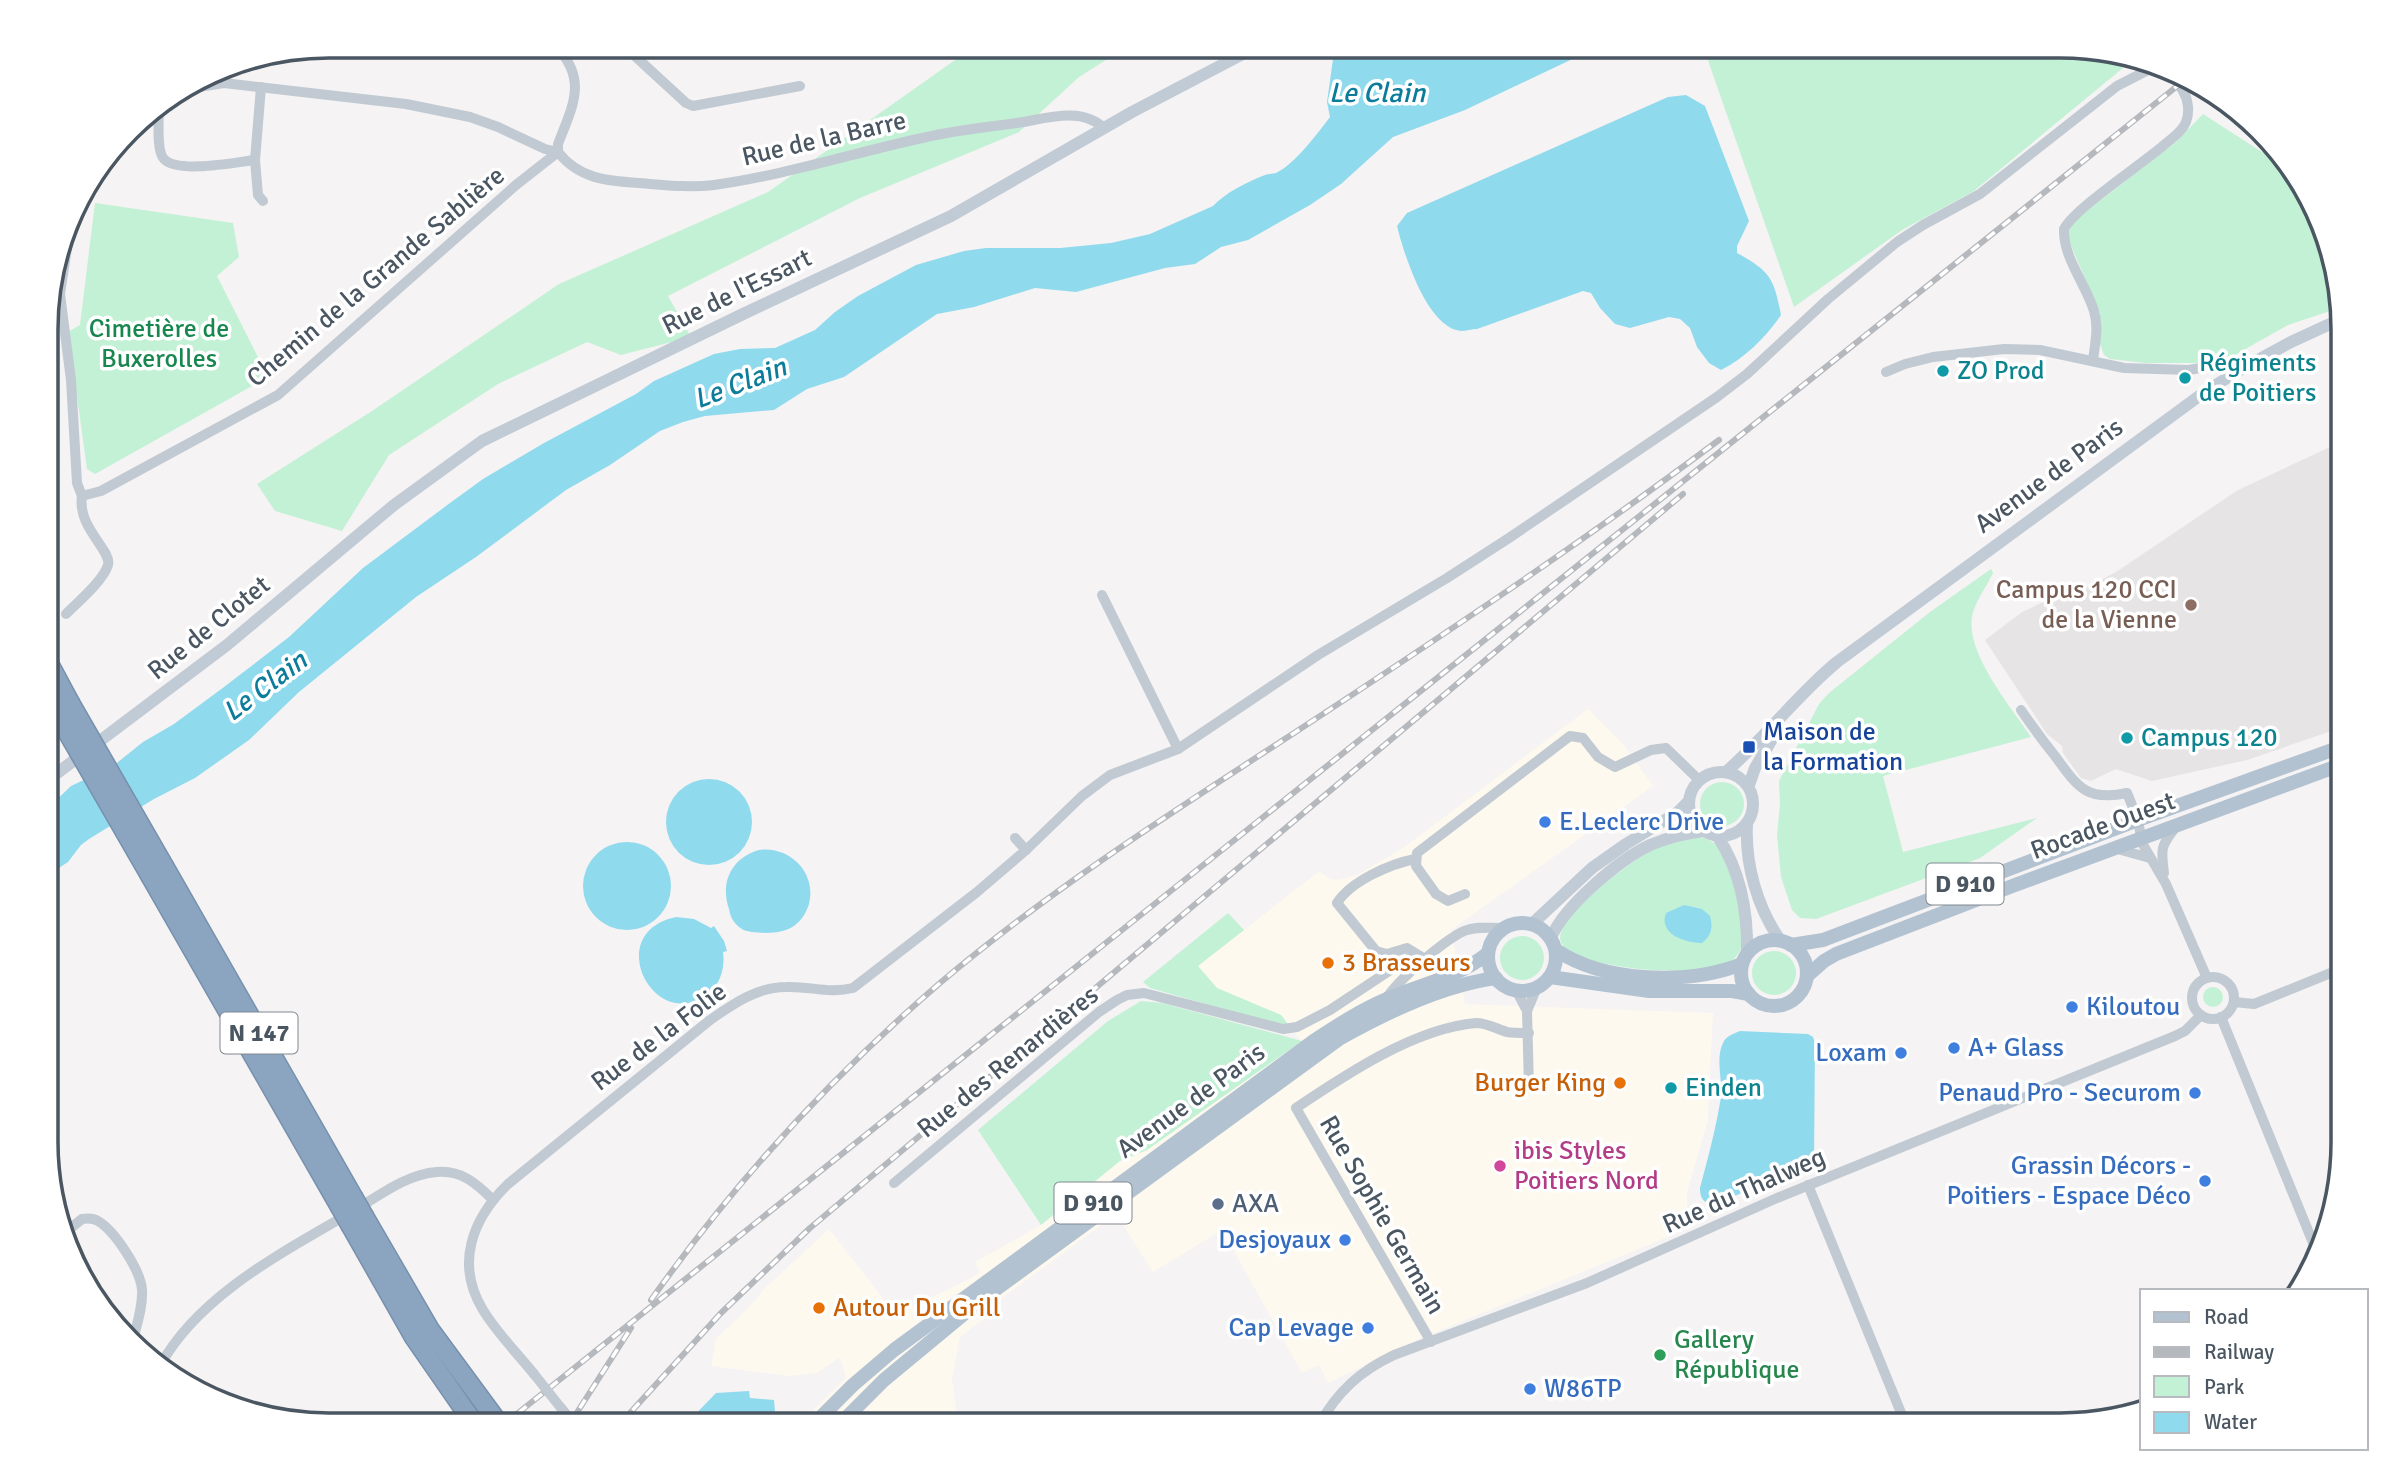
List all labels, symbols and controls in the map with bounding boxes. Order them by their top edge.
water label: Le Clain [1329,76,1426,110]
street label: Rue de la Barre [739,105,909,173]
street label: Chemin de la Grande Sablière [241,160,511,394]
street label: Rue de l'Essart [657,242,817,342]
park label: Cimetière de Buxerolles [89,313,229,375]
place label: Régiments de Poitiers [2199,347,2316,409]
water label: Le Clain [689,350,792,416]
place label: ZO Prod [1957,355,2045,387]
marker: ZO Prod [1935,363,1951,379]
marker: Régiments de Poitiers [2177,370,2193,386]
street label: Avenue de Paris [1969,412,2129,540]
street label: Rue de Clotet [142,569,276,687]
place label: Campus 120 CCI de la Vienne [1996,574,2177,636]
marker: Campus 120 CCI de la Vienne [2183,597,2199,613]
water label: Le Clain [216,643,314,729]
place label: Maison de la Formation [1763,716,1903,778]
place label: Campus 120 [2141,722,2278,754]
marker: Campus 120 [2119,730,2135,746]
marker: Maison de la Formation [1741,739,1757,755]
street label: Rocade Ouest [2026,785,2180,867]
place label: E.Leclerc Drive [1559,806,1724,838]
marker: E.Leclerc Drive [1537,814,1553,830]
road number: D 910 [1926,864,2004,904]
place label: 3 Brasseurs [1342,947,1471,979]
marker: 3 Brasseurs [1320,955,1336,971]
street label: Rue de la Folie [585,976,733,1098]
street label: Rue des Renardières [911,979,1105,1145]
place label: Kiloutou [2086,991,2180,1023]
marker: Kiloutou [2064,999,2080,1015]
road number: N 147 [220,1013,298,1054]
place label: A+ Glass [1968,1032,2064,1064]
street label: Avenue de Paris [1111,1037,1271,1165]
place label: Loxam [1815,1037,1887,1069]
marker: A+ Glass [1946,1040,1962,1056]
marker: Loxam [1893,1045,1909,1061]
place label: Burger King [1474,1067,1606,1099]
place label: Einden [1685,1072,1762,1104]
marker: Burger King [1612,1075,1628,1091]
place label: Penaud Pro - Securom [1938,1077,2181,1109]
marker: Einden [1663,1080,1679,1096]
marker: Penaud Pro - Securom [2187,1085,2203,1101]
street label: Rue Sophie Germain [1312,1110,1452,1320]
place label: ibis Styles Poitiers Nord [1514,1135,1659,1197]
street label: Rue du Thalweg [1658,1141,1830,1241]
place label: Grassin Décors - Poitiers - Espace Déco [1946,1150,2191,1212]
marker: ibis Styles Poitiers Nord [1492,1158,1508,1174]
marker: Grassin Décors - Poitiers - Espace Déco [2197,1173,2213,1189]
road number: D 910 [1054,1182,1132,1224]
place label: AXA [1232,1188,1279,1220]
marker: AXA [1210,1196,1226,1212]
place label: Desjoyaux [1218,1224,1331,1256]
marker: Desjoyaux [1337,1232,1353,1248]
legend [2140,1289,2368,1450]
place label: Autour Du Grill [833,1292,1000,1324]
marker: Autour Du Grill [811,1300,827,1316]
text: Road [2204,1304,2249,1330]
place label: Cap Levage [1229,1312,1354,1344]
marker: Cap Levage [1360,1320,1376,1336]
place label: Gallery République [1674,1324,1799,1386]
text: Railway [2204,1339,2274,1365]
marker: Gallery République [1652,1347,1668,1363]
place label: W86TP [1544,1373,1622,1405]
text: Park [2204,1374,2245,1400]
marker: W86TP [1522,1381,1538,1397]
text: Water [2204,1409,2257,1435]

